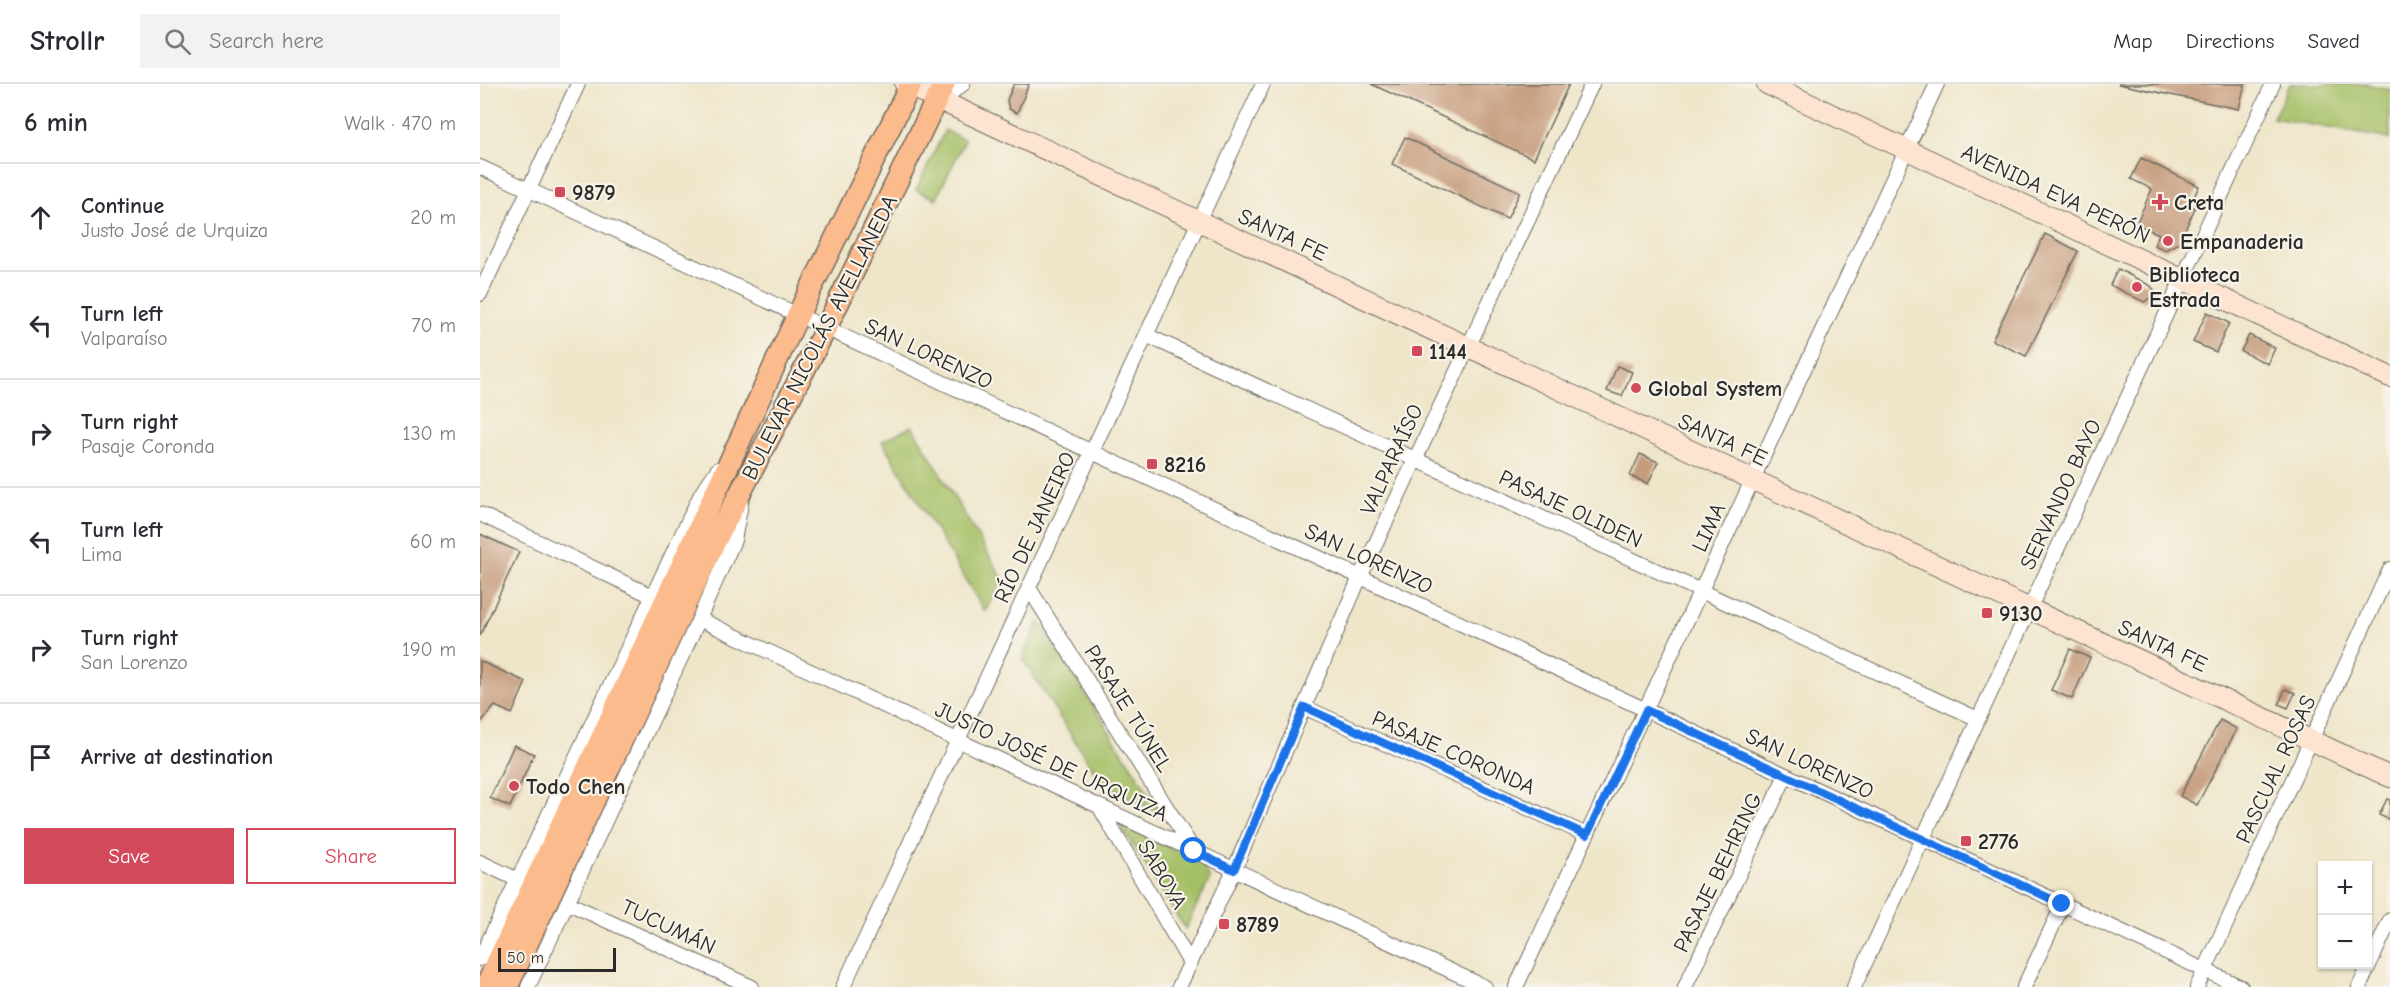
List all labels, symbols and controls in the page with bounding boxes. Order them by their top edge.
search box [140,14,560,68]
text: Strollr [30,25,104,57]
icon: search [161,25,194,58]
text: Search here [209,28,324,54]
text: Map [2113,29,2153,53]
text: Directions [2186,29,2275,53]
text: Saved [2308,29,2360,53]
text: 6 min [24,108,88,138]
text: Walk · 470 m [344,112,456,135]
street label: AVENIDA EVA PERÓN [1957,139,2154,249]
place label: 9879 [572,180,616,206]
marker: 9879 [553,185,567,199]
street label: BULEVAR NICOLÁS AVELLANEDA [737,190,903,484]
place label: Creta [2174,190,2224,216]
text: Continue [81,193,164,219]
marker: Creta [2151,193,2169,211]
icon: ahead [24,201,57,234]
street label: SANTA FE [1234,203,1331,267]
text: 20 m [410,206,456,229]
text: Justo José de Urquiza [81,219,268,242]
place label: Empanaderia [2180,229,2304,255]
marker: Empanaderia [2161,234,2175,248]
place label: Biblioteca Estrada [2149,262,2240,313]
marker: Biblioteca Estrada [2130,280,2144,294]
text: Turn left [81,301,163,327]
icon: left [24,309,57,342]
street label: SAN LORENZO [860,313,997,395]
text: 70 m [411,314,456,337]
text: Valparaíso [81,327,168,350]
place label: 1144 [1429,339,1467,365]
marker: 1144 [1410,344,1424,358]
place label: Global System [1648,376,1782,402]
marker: Global System [1629,381,1643,395]
street label: VALPARAÍSO [1355,400,1429,519]
street label: SANTA FE [1674,408,1771,472]
text: Turn right [81,409,178,435]
street label: SERVANDO BAYO [2015,415,2107,574]
icon: right [24,417,57,450]
text: 130 m [403,422,456,445]
text: Pasaje Coronda [81,435,215,458]
street label: RÍO DE JANEIRO [989,448,1081,607]
place label: 8216 [1164,452,1206,478]
marker: 8216 [1145,457,1159,471]
street label: PASAJE OLIDEN [1495,464,1646,553]
street label: LIMA [1686,499,1732,556]
text: Turn left [81,517,163,543]
street label: SAN LORENZO [1300,518,1437,600]
icon: left [24,525,57,558]
text: 60 m [410,530,456,553]
text: Lima [81,543,122,566]
place label: 9130 [1999,601,2043,627]
marker: 9130 [1980,606,1994,620]
street label: SANTA FE [2114,614,2211,678]
text: Turn right [81,625,178,651]
icon: right [24,633,57,666]
text: 190 m [402,638,456,661]
street label: PASAJE TÚNEL [1079,640,1178,777]
text: San Lorenzo [81,651,188,674]
street label: PASCUAL ROSAS [2230,691,2322,848]
street label: JUSTO JOSÉ DE URQUIZA [931,696,1172,827]
street label: PASAJE CORONDA [1368,705,1539,801]
street label: SAN LORENZO [1741,723,1878,805]
icon: arrive [24,741,57,774]
text: Arrive at destination [81,744,273,770]
place label: Todo Chen [526,774,625,800]
marker: Todo Chen [507,779,521,793]
street label: PASAJE BEHRING [1668,788,1768,957]
button: Save [24,828,234,884]
button: Share [246,828,456,884]
place label: 2776 [1978,829,2019,855]
marker: 2776 [1959,834,1973,848]
street label: SABOYA [1132,835,1192,914]
route start [1180,837,1206,863]
map controls [2318,861,2372,969]
button: + [2318,861,2372,915]
route end [2048,890,2074,916]
street label: TUCUMÁN [617,894,720,960]
place label: 8789 [1236,912,1279,938]
button: − [2318,915,2372,969]
marker: 8789 [1217,917,1231,931]
scale bar [498,945,616,972]
text: 50 m [507,949,544,967]

